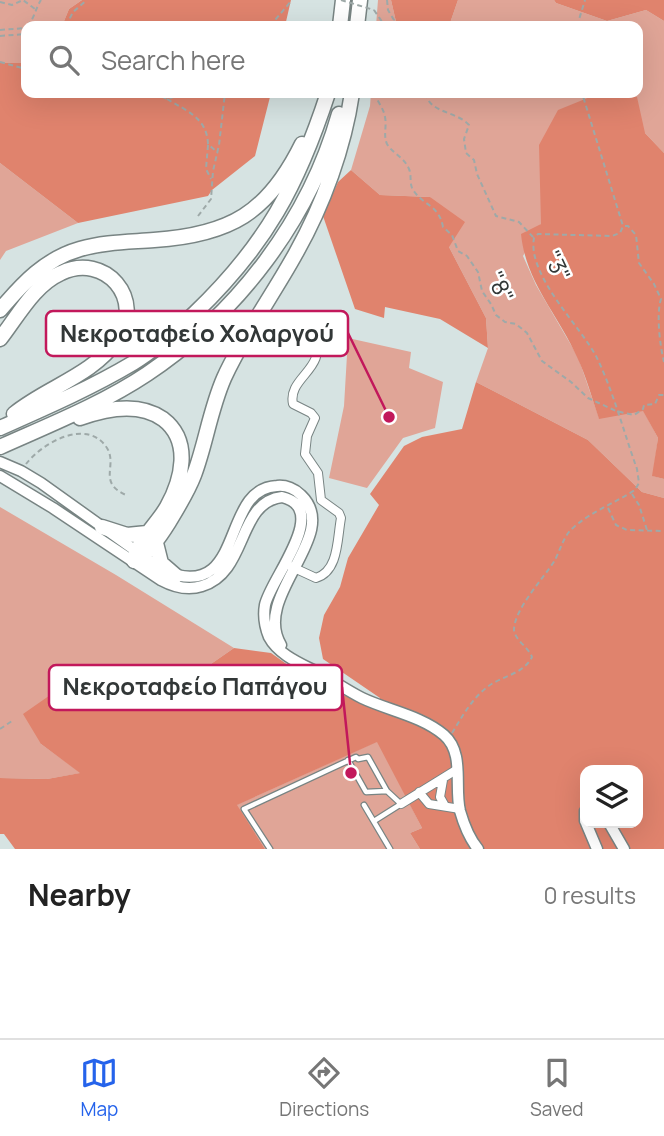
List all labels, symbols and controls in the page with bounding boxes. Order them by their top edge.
search box [21,21,643,98]
icon: search [45,41,83,79]
text: Search here [101,42,246,78]
street label: "3" [537,245,579,287]
street label: "8" [480,266,522,308]
callout: Νεκροταφείο Χολαργού [46,311,348,356]
text: Νεκροταφείο Χολαργού [60,316,334,349]
callout: Νεκροταφείο Παπάγου [49,665,342,710]
text: Νεκροταφείο Παπάγου [62,669,328,702]
map controls [580,765,643,828]
button: layers [580,765,643,828]
text: Nearby [28,874,131,915]
text: 0 results [543,879,636,911]
tab: Map [80,1054,118,1122]
tab: Directions [279,1054,369,1122]
tab: Saved [530,1054,584,1122]

